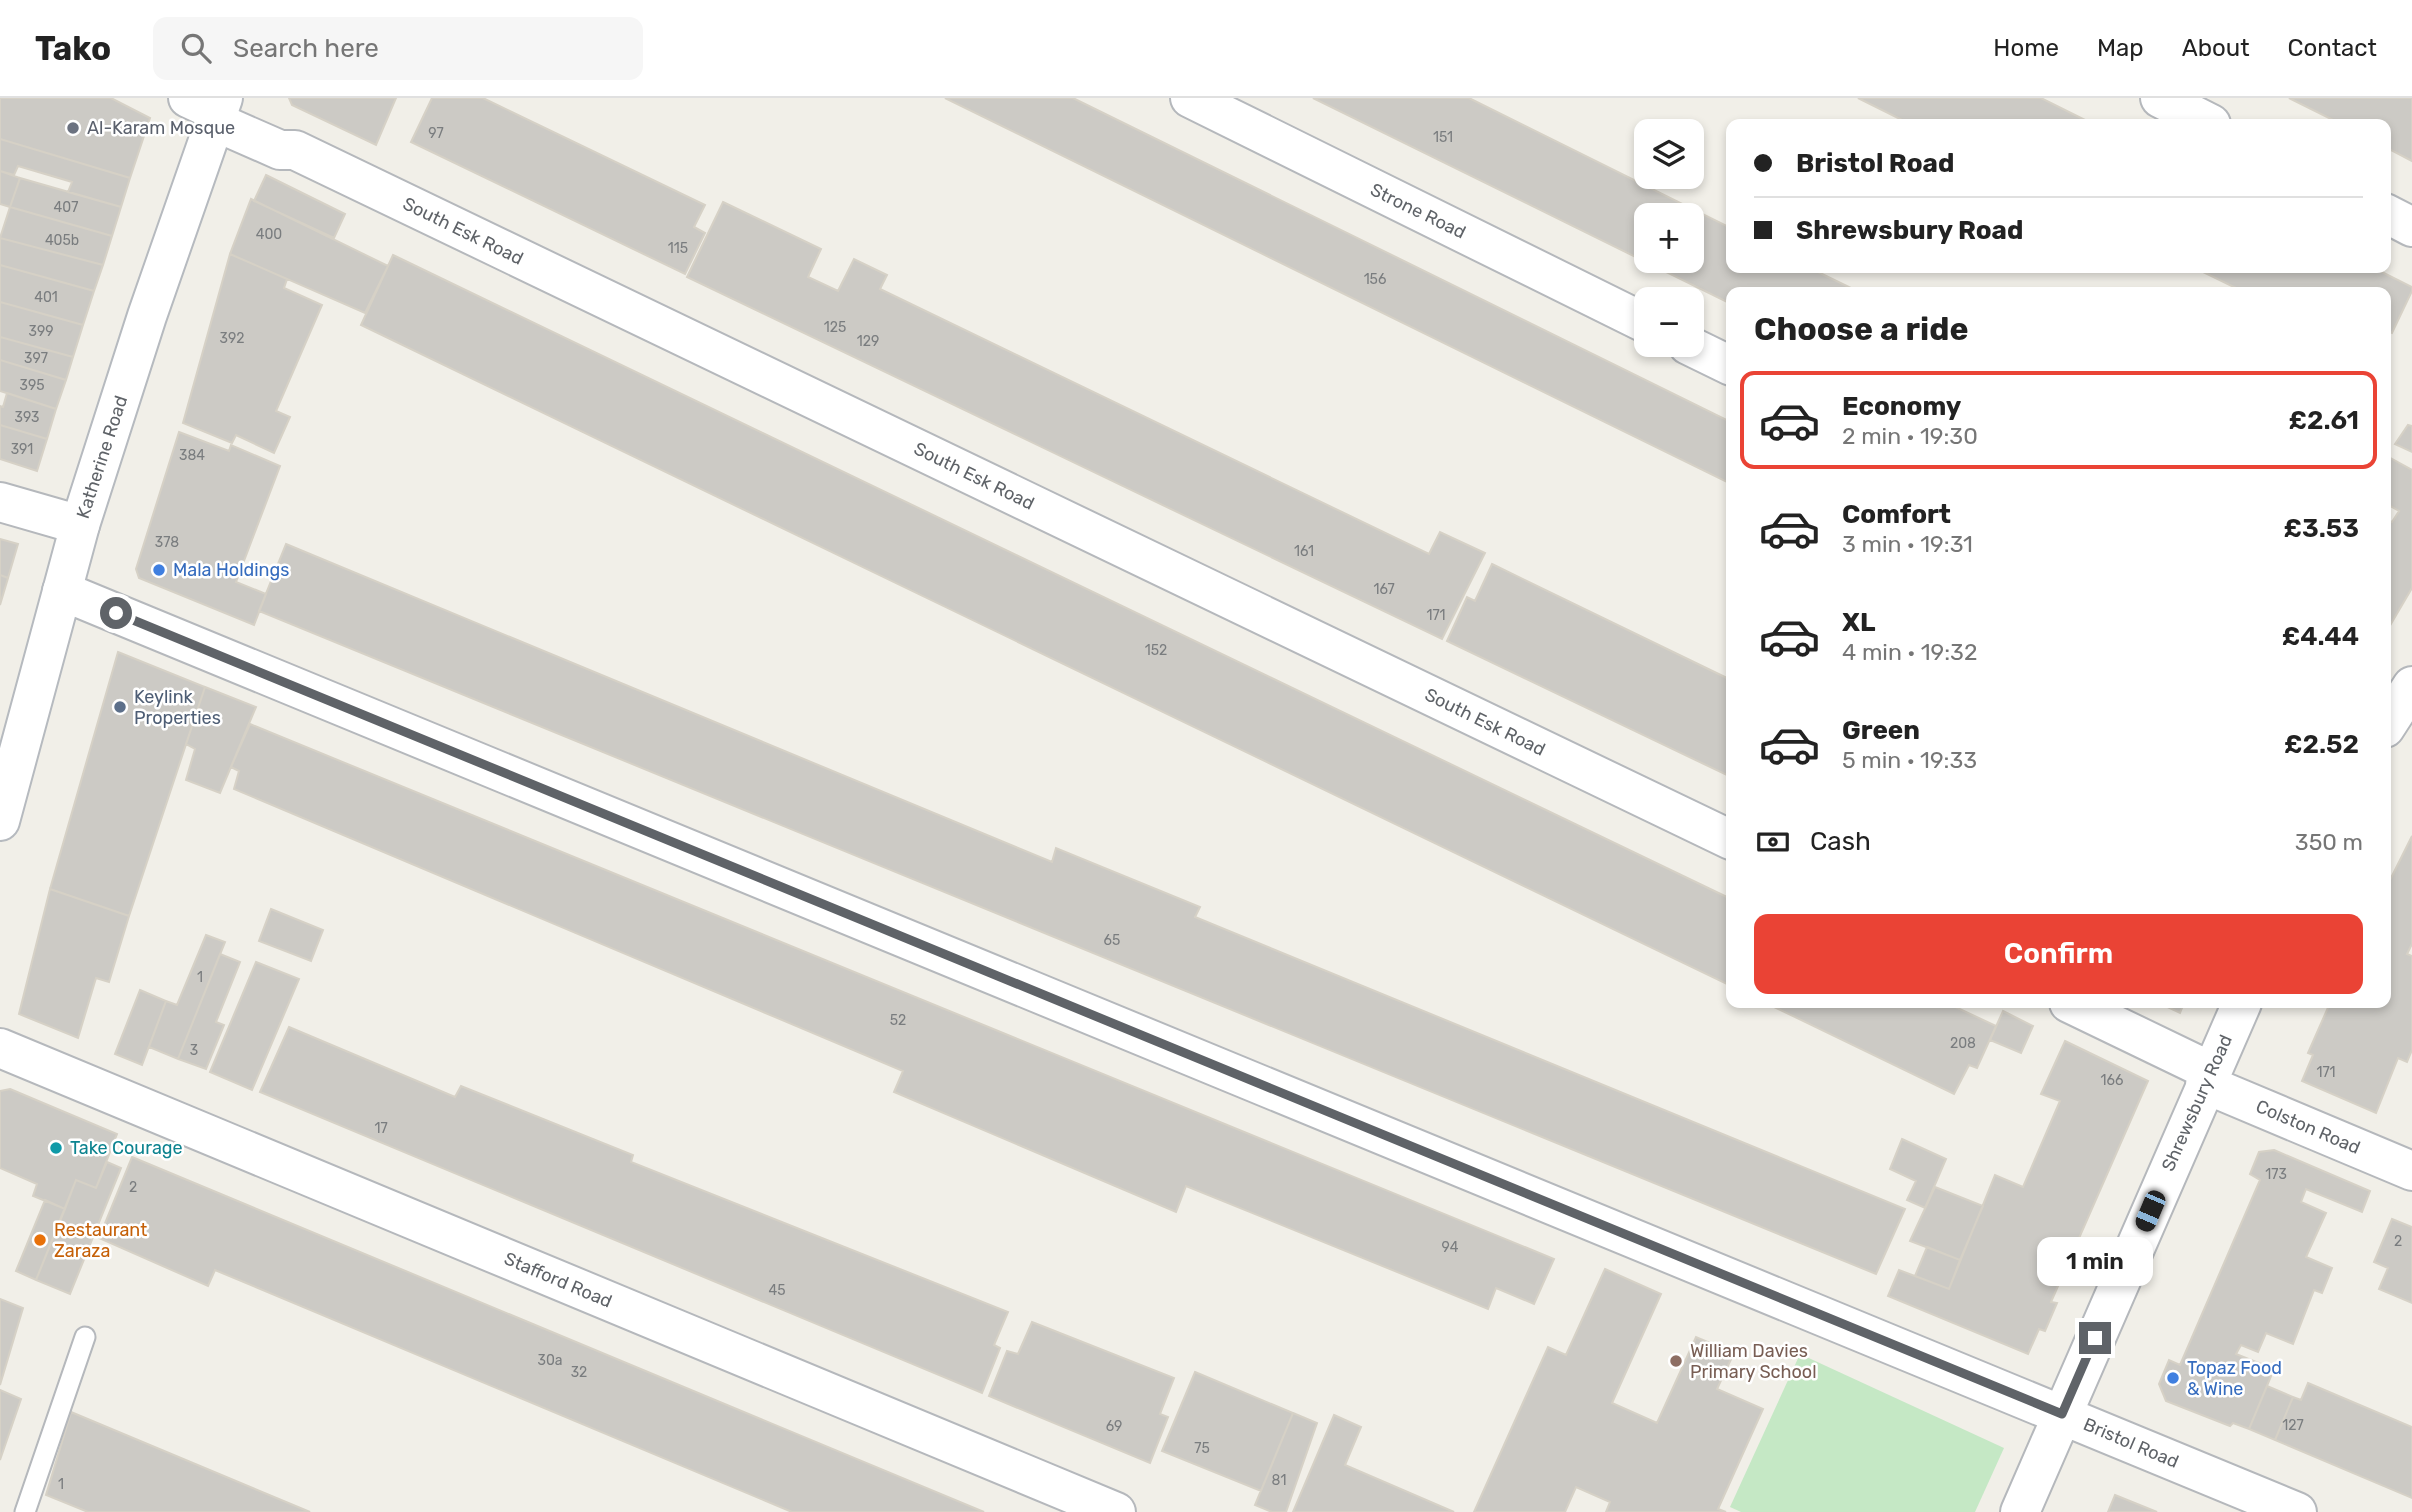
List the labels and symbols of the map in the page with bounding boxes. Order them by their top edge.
place label: Al-Karam Mosque [87,117,235,139]
marker: Al-Karam Mosque [65,120,81,136]
house number: 97 [428,125,444,142]
house number: 151 [1433,129,1453,146]
street label: Strone Road [1367,178,1469,244]
street label: South Esk Road [399,192,527,270]
house number: 407 [54,199,78,216]
house number: 400 [256,226,282,243]
house number: 405b [45,232,79,249]
house number: 115 [668,240,688,257]
house number: 156 [1364,271,1386,288]
house number: 401 [34,289,58,306]
house number: 125 [824,319,846,336]
house number: 399 [28,323,54,340]
house number: 392 [220,330,244,347]
house number: 129 [857,333,879,350]
house number: 397 [24,350,48,367]
house number: 395 [19,377,45,394]
street label: Katherine Road [72,393,132,521]
house number: 393 [15,409,39,426]
street label: South Esk Road [910,437,1038,515]
house number: 391 [11,441,33,458]
house number: 384 [179,447,205,464]
house number: 378 [155,534,179,551]
house number: 161 [1294,543,1314,560]
place label: Mala Holdings [173,559,289,581]
marker: Mala Holdings [151,562,167,578]
house number: 167 [1373,581,1395,598]
route start [100,597,132,629]
house number: 171 [1426,607,1446,624]
house number: 152 [1145,642,1167,659]
street label: South Esk Road [1421,683,1549,761]
place label: Keylink Properties [134,686,221,729]
marker: Keylink Properties [112,699,128,715]
house number: 65 [1104,932,1120,949]
house number: 1 [197,969,203,986]
house number: 52 [890,1012,906,1029]
street label: Shrewsbury Road [2157,1031,2237,1175]
house number: 208 [1950,1035,1976,1052]
house number: 3 [190,1042,198,1059]
house number: 171 [2316,1064,2336,1081]
house number: 166 [2101,1072,2123,1089]
street label: Colston Road [2253,1095,2363,1159]
house number: 17 [374,1120,388,1137]
place label: Take Courage [70,1137,183,1159]
marker: Take Courage [48,1140,64,1156]
house number: 173 [2265,1166,2287,1183]
house number: 2 [129,1179,137,1196]
car [2133,1188,2168,1234]
place label: Restaurant Zaraza [54,1219,147,1262]
marker: Restaurant Zaraza [32,1232,48,1248]
house number: 2 [2394,1233,2402,1250]
callout: 1 min [2037,1236,2153,1286]
house number: 94 [1442,1239,1459,1256]
street label: Stafford Road [501,1247,615,1313]
house number: 45 [768,1282,786,1299]
route end [2079,1322,2111,1354]
place label: William Davies Primary School [1690,1340,1817,1383]
house number: 30a [537,1352,563,1369]
marker: William Davies Primary School [1668,1353,1684,1369]
place label: Topaz Food & Wine [2187,1357,2282,1400]
house number: 32 [571,1364,587,1381]
marker: Topaz Food & Wine [2165,1370,2181,1386]
street label: Bristol Road [2080,1413,2182,1473]
house number: 127 [2282,1417,2304,1434]
house number: 69 [1106,1418,1122,1435]
house number: 75 [1194,1440,1210,1457]
house number: 81 [1272,1472,1286,1489]
house number: 1 [58,1476,64,1493]

